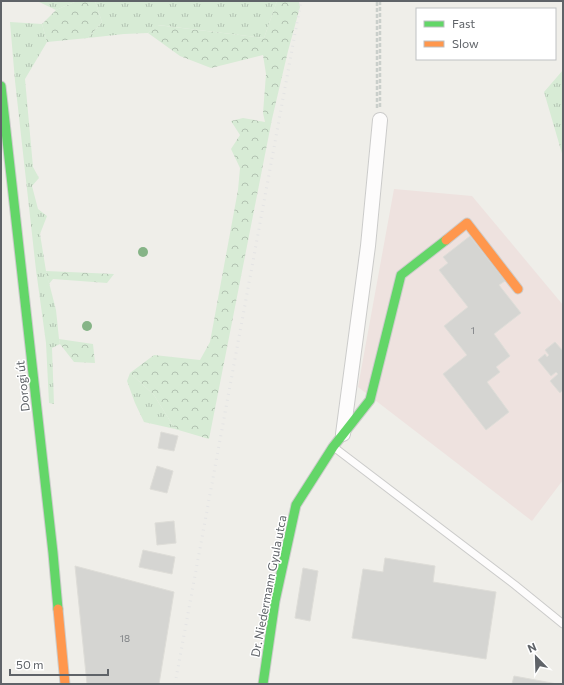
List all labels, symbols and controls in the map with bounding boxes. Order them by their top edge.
legend [416,8,556,60]
text: Fast [452,16,475,30]
text: Slow [452,36,479,50]
house number: 1 [471,324,475,336]
street label: Dorogi út [12,360,32,412]
street label: Dr. Niedermann Gyula utca [247,514,289,658]
house number: 18 [120,632,130,644]
north arrow [516,637,556,677]
text: N [526,640,538,655]
scale bar [10,651,108,677]
text: 50 m [16,657,44,671]

